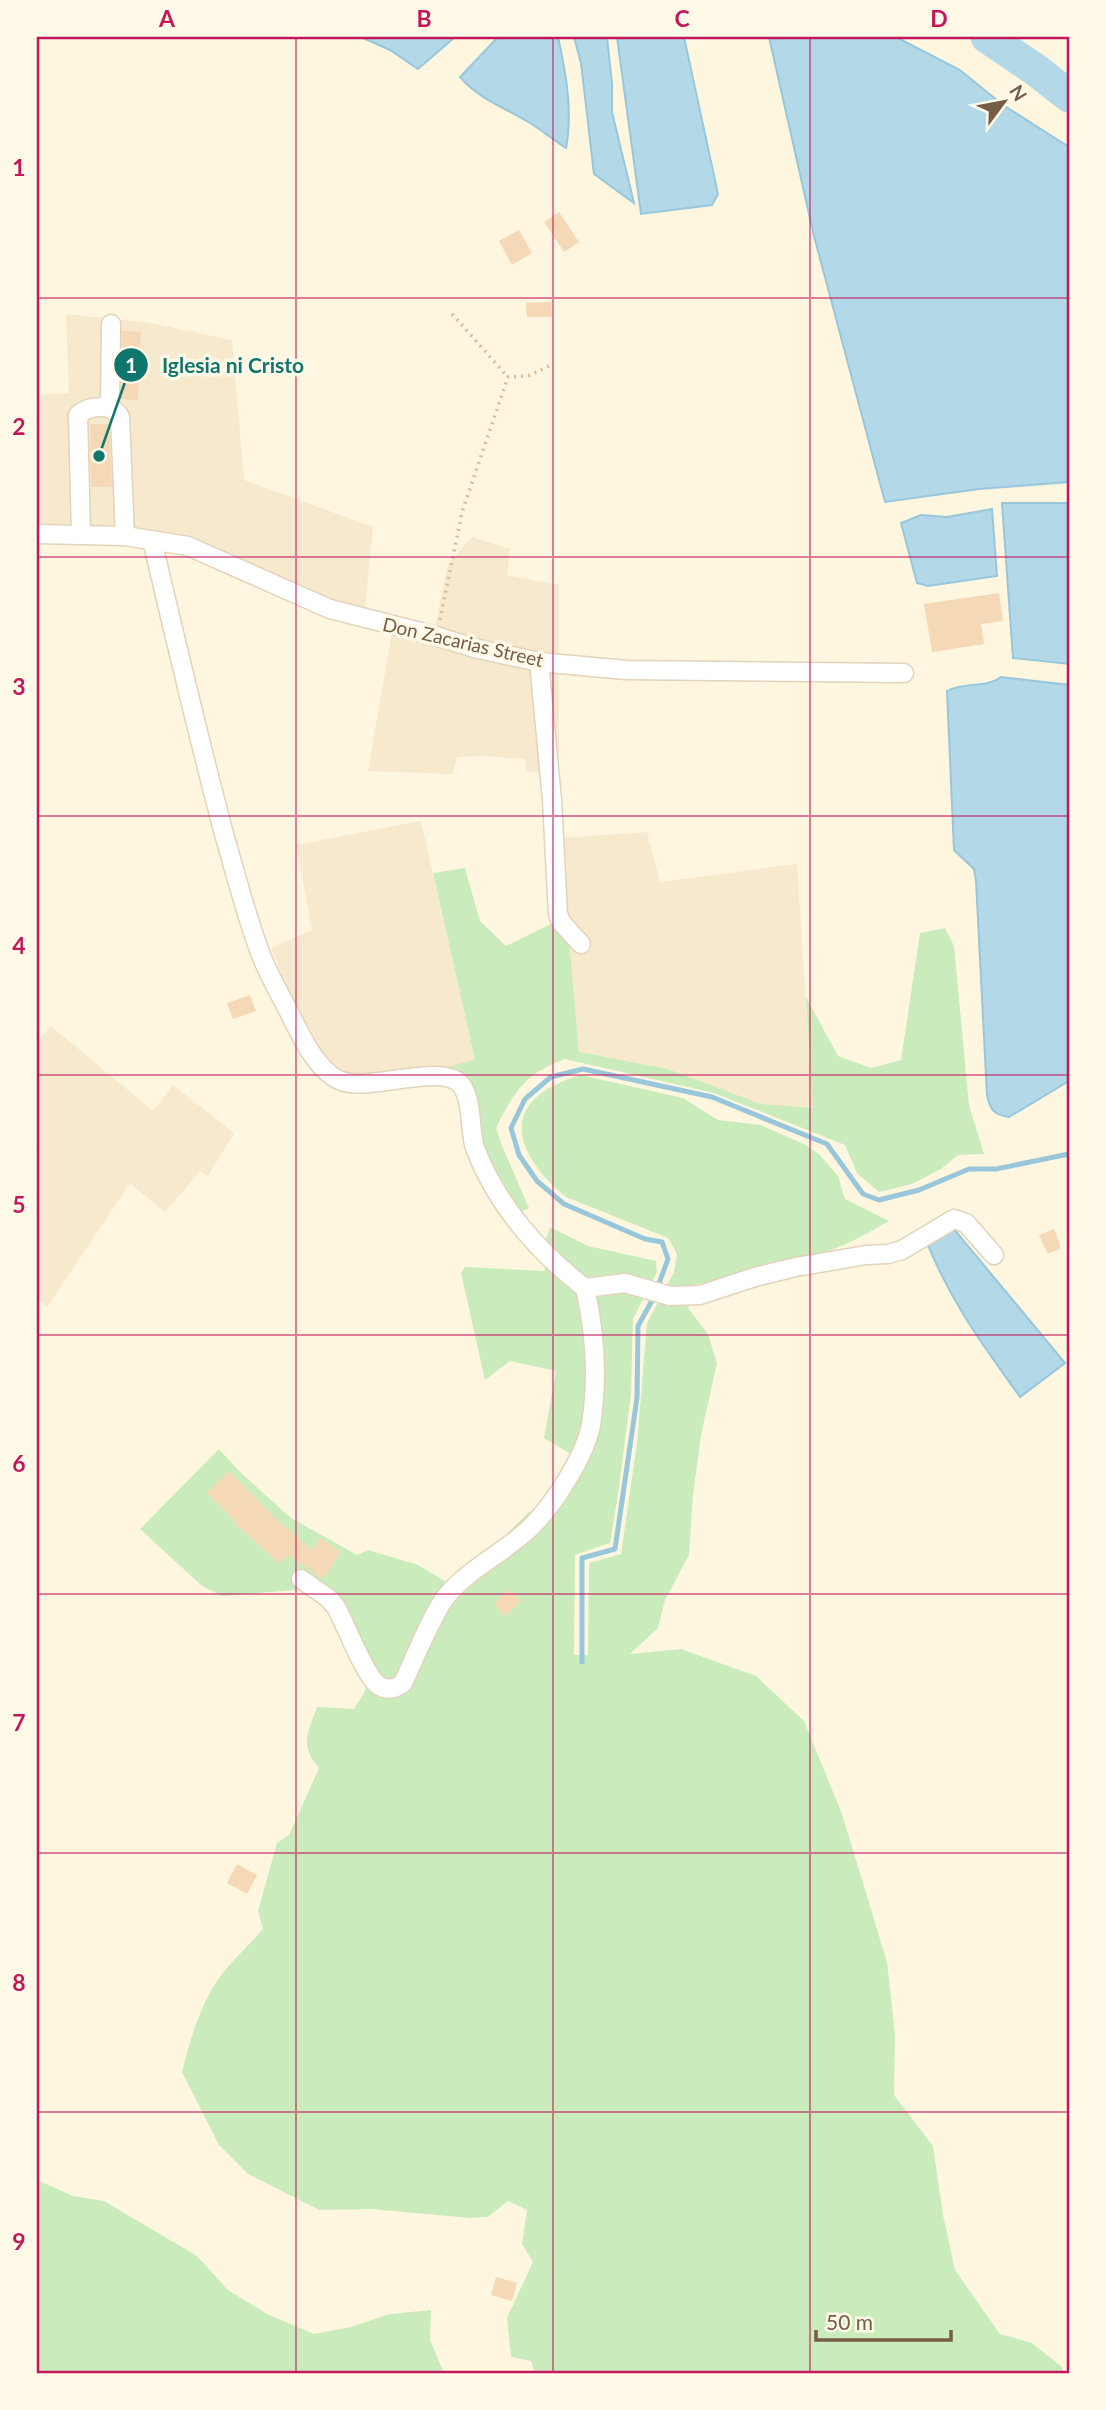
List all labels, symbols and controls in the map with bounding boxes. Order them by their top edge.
text: A [158,4,176,32]
text: B [416,4,432,32]
text: C [674,4,690,32]
text: D [930,4,948,32]
north arrow [970,66,1040,136]
text: N [1005,80,1032,105]
text: 1 [12,153,26,181]
callout: Iglesia ni Cristo [113,344,318,386]
text: 1 [125,352,137,377]
text: Iglesia ni Cristo [162,352,304,377]
text: 2 [12,412,26,440]
street label: Don Zacarias Street [381,612,546,671]
text: 3 [12,672,26,700]
text: 4 [12,931,26,959]
text: 5 [12,1190,26,1218]
text: 6 [12,1449,26,1477]
text: 7 [12,1708,26,1736]
text: 8 [12,1968,26,1996]
text: 9 [12,2227,26,2255]
scale bar [816,2298,950,2342]
text: 50 m [826,2309,873,2334]

